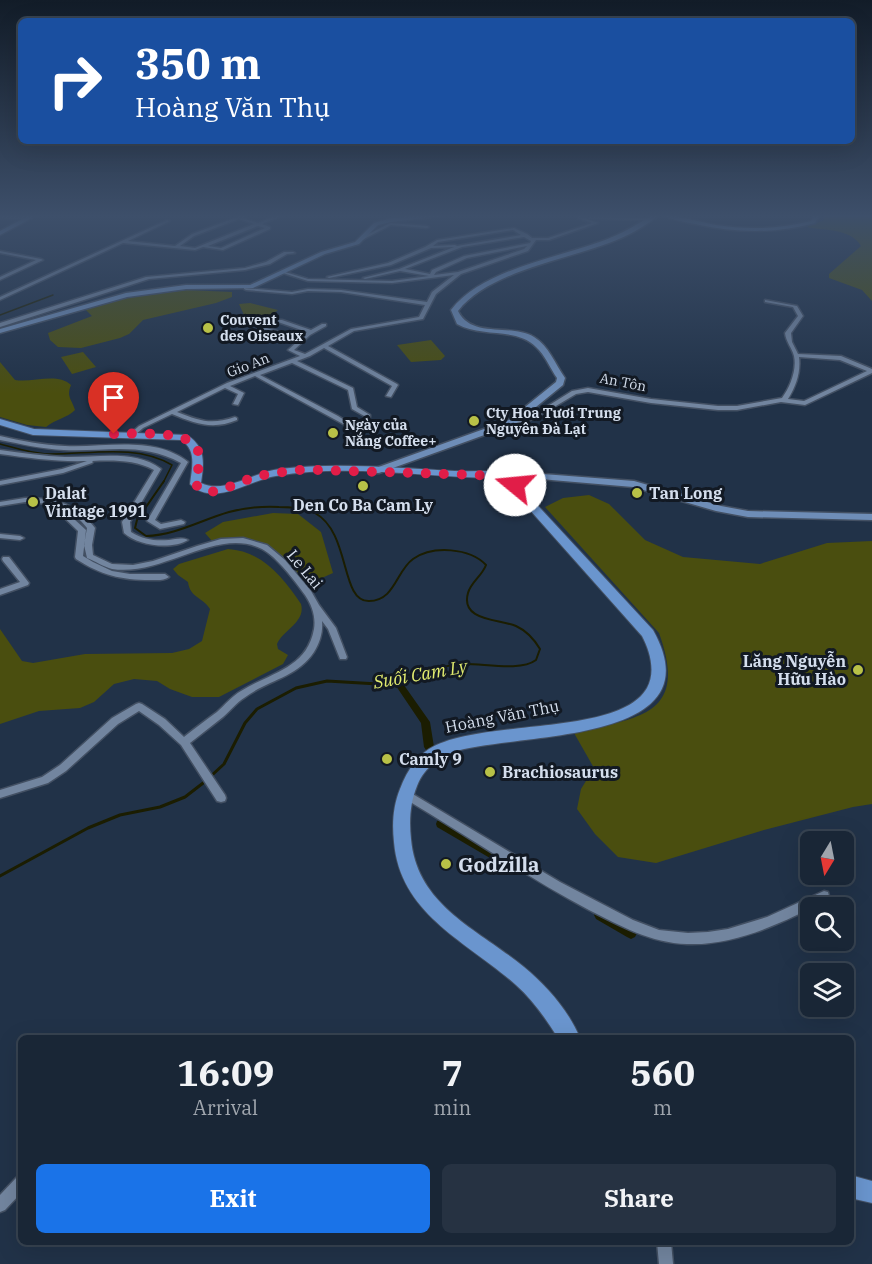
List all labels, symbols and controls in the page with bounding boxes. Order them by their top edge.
text: 350 m [135,36,261,91]
icon: right [36,42,114,120]
text: Hoàng Văn Thụ [135,89,330,124]
place label: Couvent des Oiseaux [220,311,304,345]
marker: Couvent des Oiseaux [201,321,215,335]
street label: Gio An [224,349,272,381]
street label: An Tôn [598,369,648,395]
pin [88,372,139,434]
icon: arrive [97,381,130,414]
place label: Cty Hoa Tươi Trung Nguyên Đà Lạt [486,404,622,438]
marker: Cty Hoa Tươi Trung Nguyên Đà Lạt [467,414,481,428]
place label: Ngày của Nắng Coffee+ [345,416,437,450]
marker: Ngày của Nắng Coffee+ [326,426,340,440]
position arrow [483,453,547,517]
marker: Den Co Ba Cam Ly [356,479,370,493]
place label: Dalat Vintage 1991 [45,483,147,521]
place label: Tan Long [649,483,723,503]
marker: Tan Long [630,486,644,500]
marker: Dalat Vintage 1991 [26,495,40,509]
place label: Den Co Ba Cam Ly [293,495,434,515]
street label: Le Lai [283,545,327,593]
place label: Lăng Nguyễn Hữu Hào [743,650,846,689]
water label: Suối Cam Ly [370,654,471,694]
marker: Lăng Nguyễn Hữu Hào [851,663,865,677]
street label: Hoàng Văn Thụ [443,695,561,737]
place label: Camly 9 [399,749,462,769]
marker: Camly 9 [380,752,394,766]
place label: Brachiosaurus [502,762,618,782]
marker: Brachiosaurus [483,765,497,779]
north arrow [800,831,854,885]
map controls [800,831,854,1017]
place label: Godzilla [458,851,539,878]
marker: Godzilla [439,857,453,871]
button: search [800,897,854,951]
button: layers [800,963,854,1017]
text: 16:09 [177,1049,274,1096]
text: 7 [441,1049,463,1096]
text: 560 [630,1049,695,1096]
text: Arrival [193,1094,258,1121]
text: min [433,1094,471,1121]
text: m [653,1094,672,1121]
button: Exit [36,1164,430,1233]
button: Share [442,1164,836,1233]

